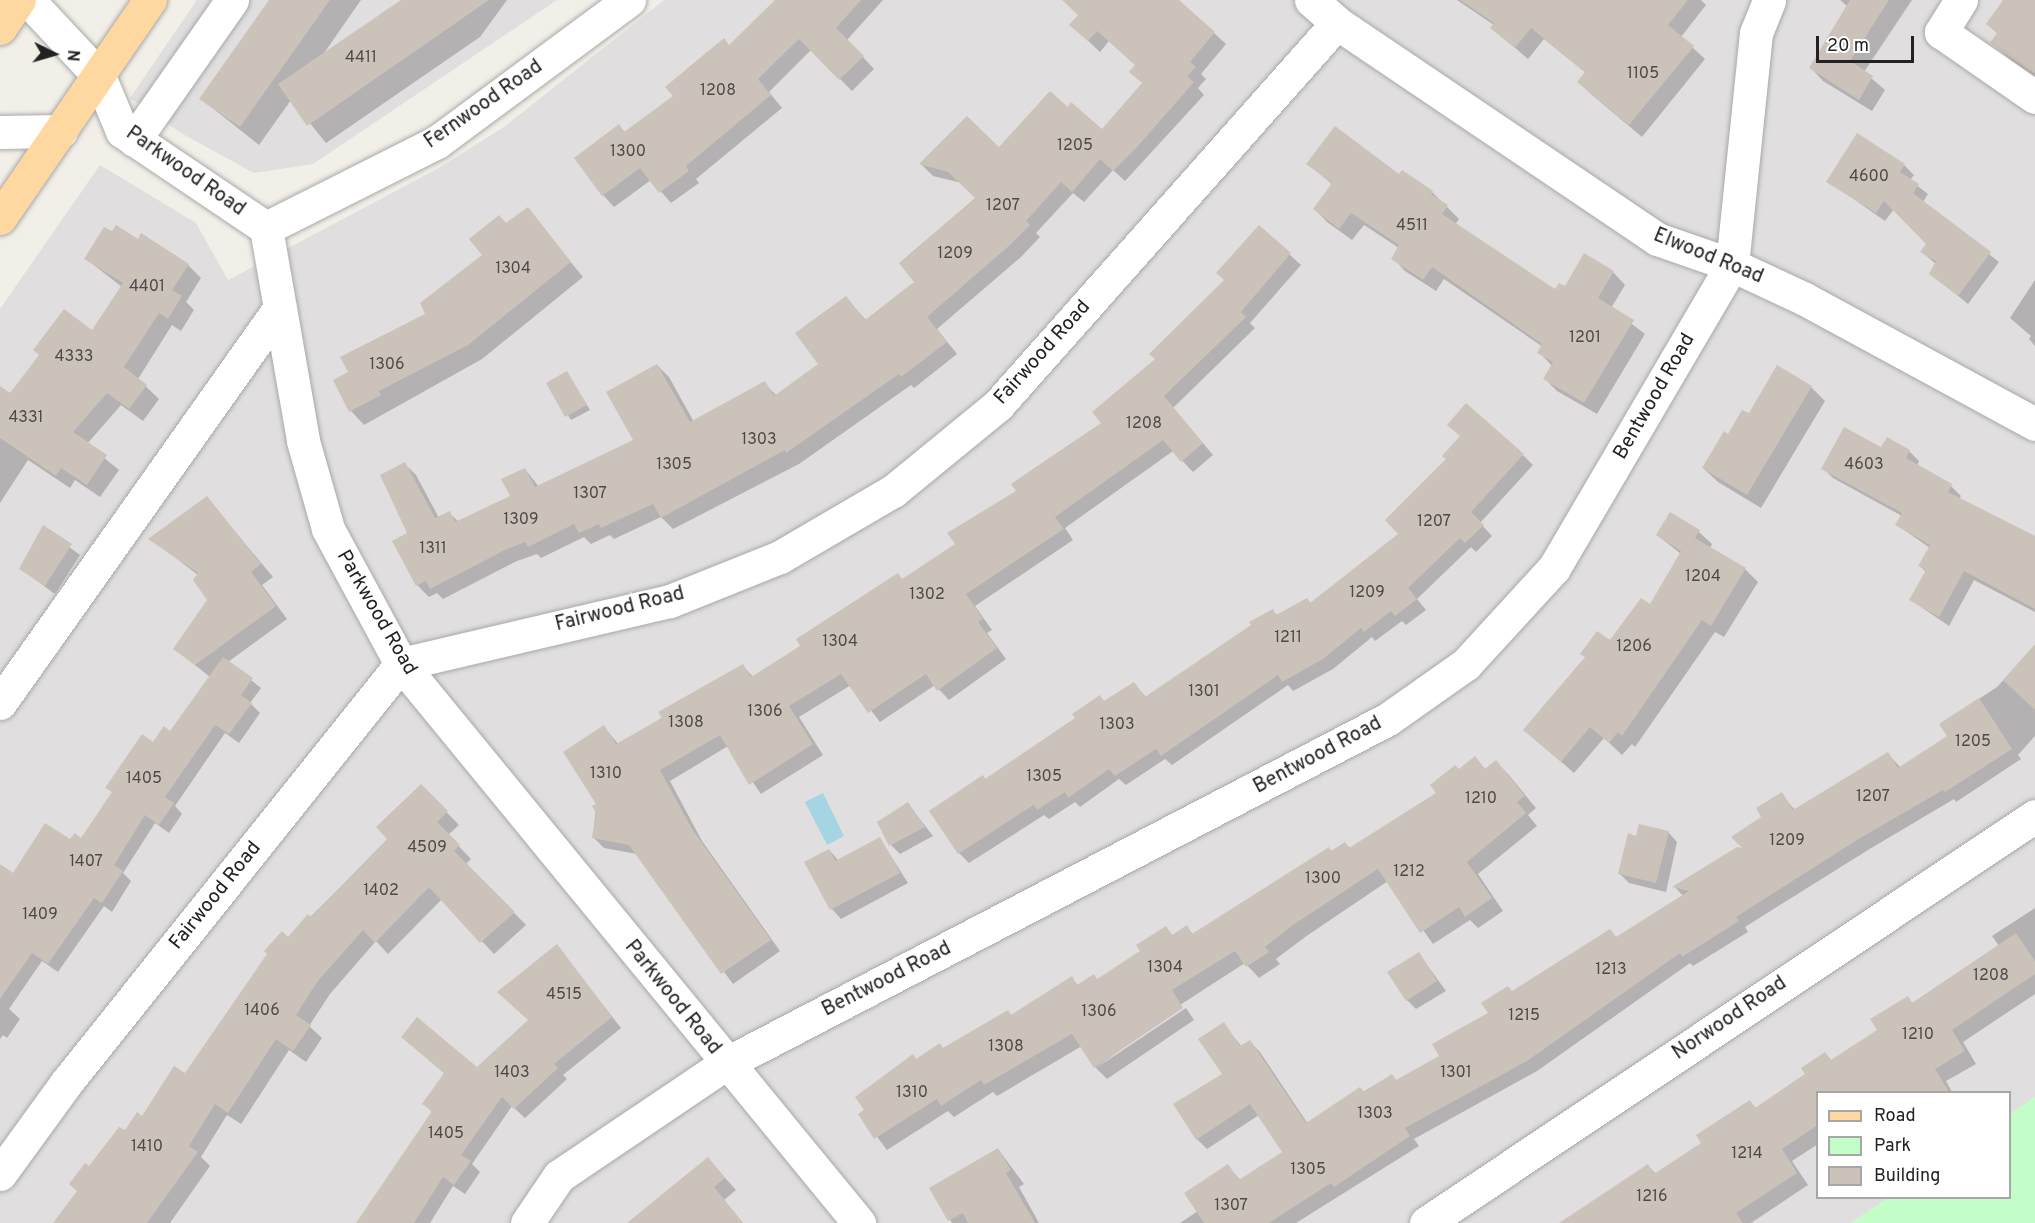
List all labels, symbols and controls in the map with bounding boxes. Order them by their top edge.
north arrow [24,24,84,84]
scale bar [1819,24,1916,62]
text: 20 m [1827,35,1869,58]
house number: 4411 [345,48,377,68]
text: N [61,49,82,62]
street label: Fernwood Road [420,55,548,155]
house number: 1105 [1627,64,1659,84]
house number: 1208 [700,81,736,101]
street label: Parkwood Road [121,122,249,222]
house number: 1205 [1057,136,1093,156]
house number: 1300 [610,142,646,162]
house number: 4600 [1849,167,1889,187]
house number: 1207 [986,196,1020,216]
house number: 4511 [1396,216,1428,236]
street label: Elwood Road [1649,224,1767,290]
house number: 1209 [937,244,973,264]
house number: 1304 [495,259,531,279]
house number: 4401 [129,277,165,297]
street label: Fairwood Road [990,296,1096,410]
house number: 1201 [1569,328,1601,348]
street label: Bentwood Road [1609,330,1701,464]
house number: 4333 [55,347,93,367]
house number: 1306 [369,355,405,375]
house number: 4331 [8,408,44,428]
house number: 1208 [1126,414,1162,434]
house number: 1303 [741,430,777,450]
house number: 1305 [656,455,692,475]
house number: 4603 [1844,455,1884,475]
house number: 1307 [573,484,607,504]
house number: 1309 [503,510,539,530]
house number: 1207 [1417,512,1451,532]
house number: 1311 [419,539,447,559]
street label: Parkwood Road [331,546,421,680]
house number: 1204 [1685,567,1721,587]
street label: Fairwood Road [553,582,687,638]
house number: 1209 [1349,583,1385,603]
house number: 1302 [909,585,945,605]
house number: 1211 [1274,628,1302,648]
house number: 1304 [822,632,858,652]
house number: 1206 [1616,637,1652,657]
house number: 1301 [1188,682,1220,702]
house number: 1306 [747,702,783,722]
street label: Bentwood Road [1250,712,1386,800]
house number: 1308 [668,713,704,733]
house number: 1303 [1099,715,1135,735]
house number: 1205 [1955,732,1991,752]
house number: 1310 [590,764,622,784]
house number: 1305 [1026,767,1062,787]
house number: 1405 [126,769,162,789]
house number: 1207 [1856,787,1890,807]
house number: 1210 [1465,789,1497,809]
house number: 1209 [1769,831,1805,851]
street label: Fairwood Road [165,837,267,955]
house number: 4509 [407,838,447,858]
house number: 1407 [69,852,103,872]
house number: 1212 [1393,862,1425,882]
house number: 1300 [1305,869,1341,889]
house number: 1402 [363,881,399,901]
house number: 1409 [22,905,58,925]
street label: Parkwood Road [619,936,725,1060]
street label: Bentwood Road [818,937,956,1023]
house number: 1304 [1147,958,1183,978]
house number: 1213 [1595,960,1627,980]
house number: 1208 [1973,966,2009,986]
street label: Norwood Road [1668,972,1792,1066]
house number: 4515 [546,985,582,1005]
house number: 1406 [244,1001,280,1021]
house number: 1306 [1081,1002,1117,1022]
house number: 1215 [1508,1006,1540,1026]
house number: 1210 [1902,1025,1934,1045]
house number: 1308 [988,1037,1024,1057]
house number: 1403 [494,1063,530,1083]
house number: 1301 [1440,1063,1472,1083]
house number: 1310 [896,1083,928,1103]
legend [1816,1091,2011,1199]
house number: 1303 [1357,1104,1393,1124]
text: Road [1874,1105,1916,1128]
house number: 1405 [428,1124,464,1144]
text: Park [1874,1135,1911,1158]
house number: 1410 [131,1137,163,1157]
house number: 1214 [1731,1144,1763,1164]
house number: 1305 [1290,1160,1326,1180]
text: Building [1874,1165,1940,1188]
house number: 1216 [1636,1187,1668,1207]
house number: 1307 [1214,1196,1248,1216]

